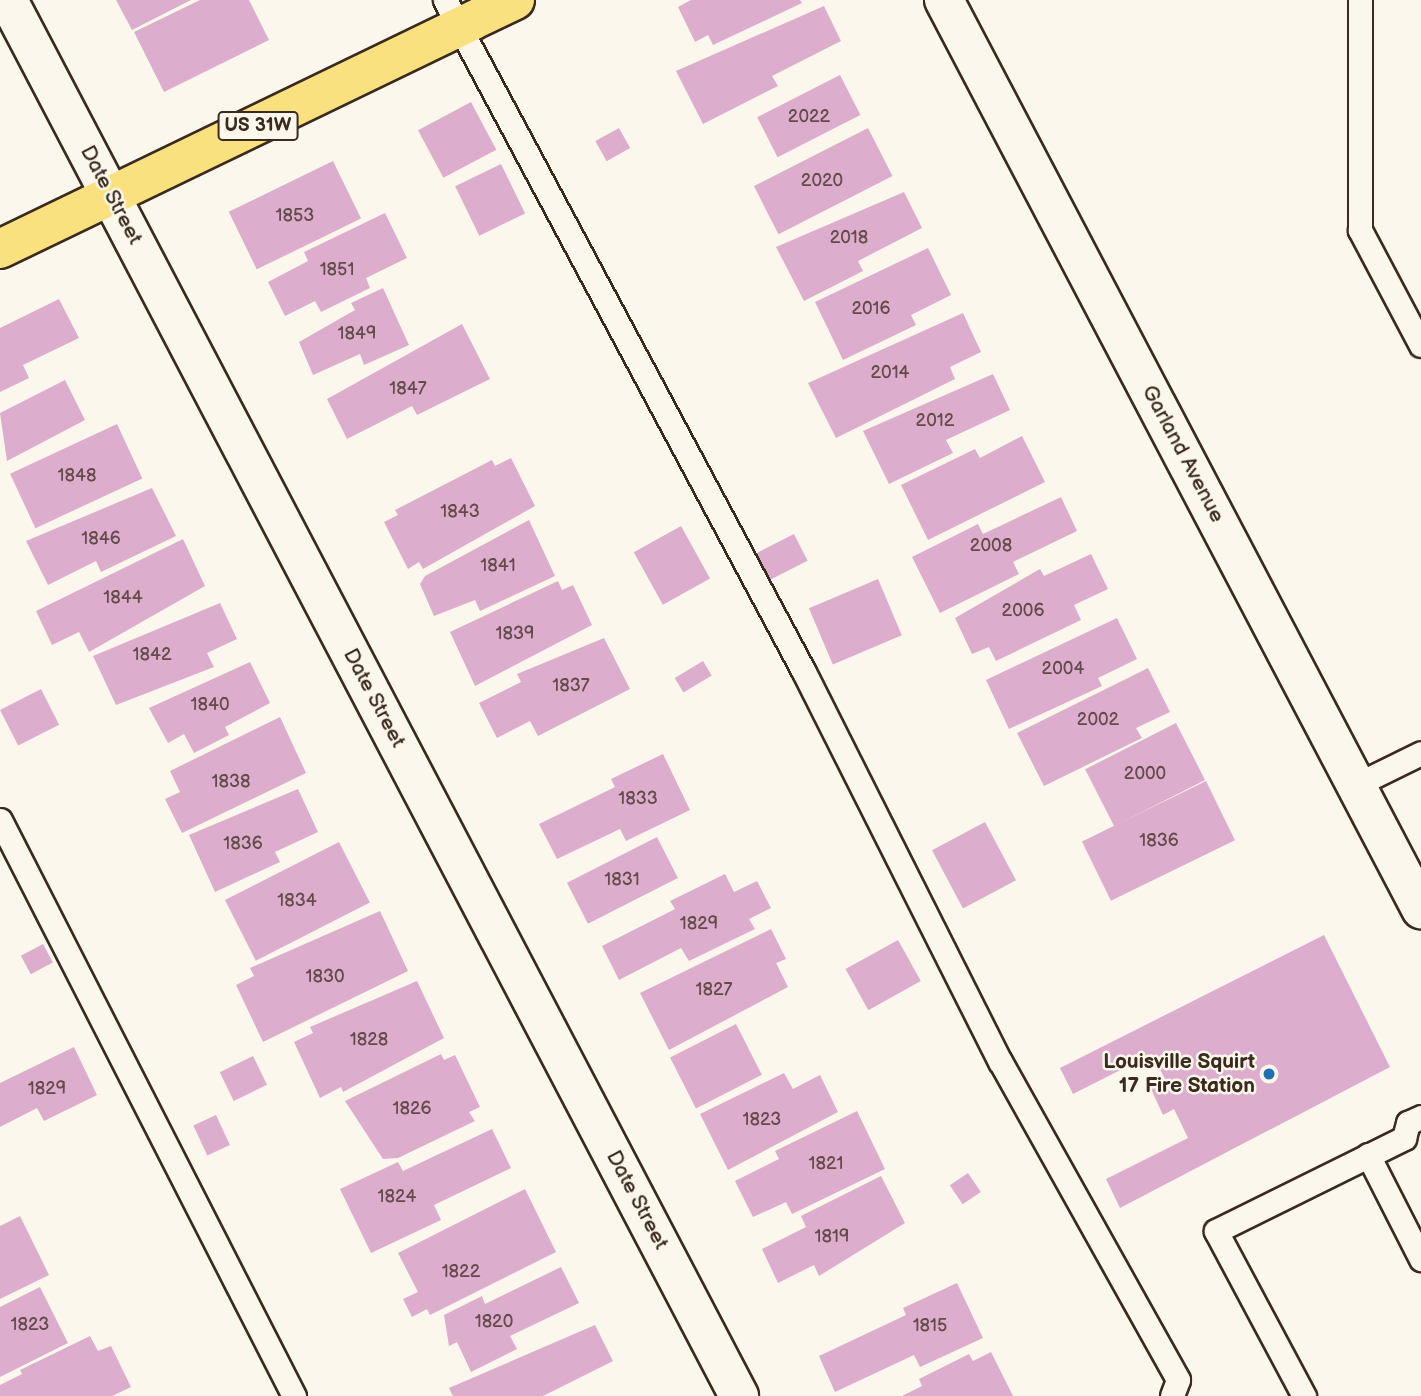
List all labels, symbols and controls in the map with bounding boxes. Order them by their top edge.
house number: 2022 [788,106,830,128]
road number: US 31W [216,110,300,142]
street label: Date Street [74,141,148,249]
house number: 2020 [801,170,843,192]
house number: 1853 [276,205,314,227]
house number: 2018 [830,227,868,249]
house number: 1851 [320,259,354,281]
house number: 2016 [851,298,891,320]
house number: 1849 [338,323,376,345]
house number: 2014 [870,362,910,384]
house number: 1847 [389,378,427,400]
street label: Garland Avenue [1136,381,1230,527]
house number: 2012 [916,410,954,432]
house number: 1848 [58,465,96,487]
house number: 1843 [440,501,480,523]
house number: 1846 [81,528,121,550]
house number: 2008 [970,535,1012,557]
house number: 1841 [480,555,516,577]
house number: 1844 [103,587,143,609]
house number: 2006 [1002,600,1044,622]
house number: 1839 [496,623,534,645]
house number: 1842 [132,644,172,666]
street label: Date Street [337,644,411,752]
house number: 2004 [1042,658,1084,680]
house number: 1837 [552,675,590,697]
house number: 1840 [190,694,230,716]
house number: 2002 [1077,709,1119,731]
house number: 2000 [1124,763,1166,785]
house number: 1838 [211,771,251,793]
house number: 1833 [618,788,658,810]
house number: 1836 [1139,830,1179,852]
house number: 1836 [223,833,263,855]
house number: 1831 [604,869,640,891]
house number: 1834 [277,890,317,912]
house number: 1829 [680,913,718,935]
house number: 1830 [305,966,345,988]
house number: 1827 [696,979,732,1001]
house number: 1828 [350,1029,388,1051]
place label: Louisville Squirt 17 Fire Station [1103,1049,1255,1099]
marker: Louisville Squirt 17 Fire Station [1261,1066,1277,1082]
house number: 1829 [28,1078,66,1100]
house number: 1826 [392,1098,432,1120]
house number: 1823 [743,1109,781,1131]
street label: Date Street [600,1146,674,1254]
house number: 1821 [809,1153,843,1175]
house number: 1824 [378,1186,416,1208]
house number: 1819 [815,1226,849,1248]
house number: 1822 [442,1261,480,1283]
house number: 1820 [475,1311,513,1333]
house number: 1823 [11,1314,49,1336]
house number: 1815 [913,1315,947,1337]

